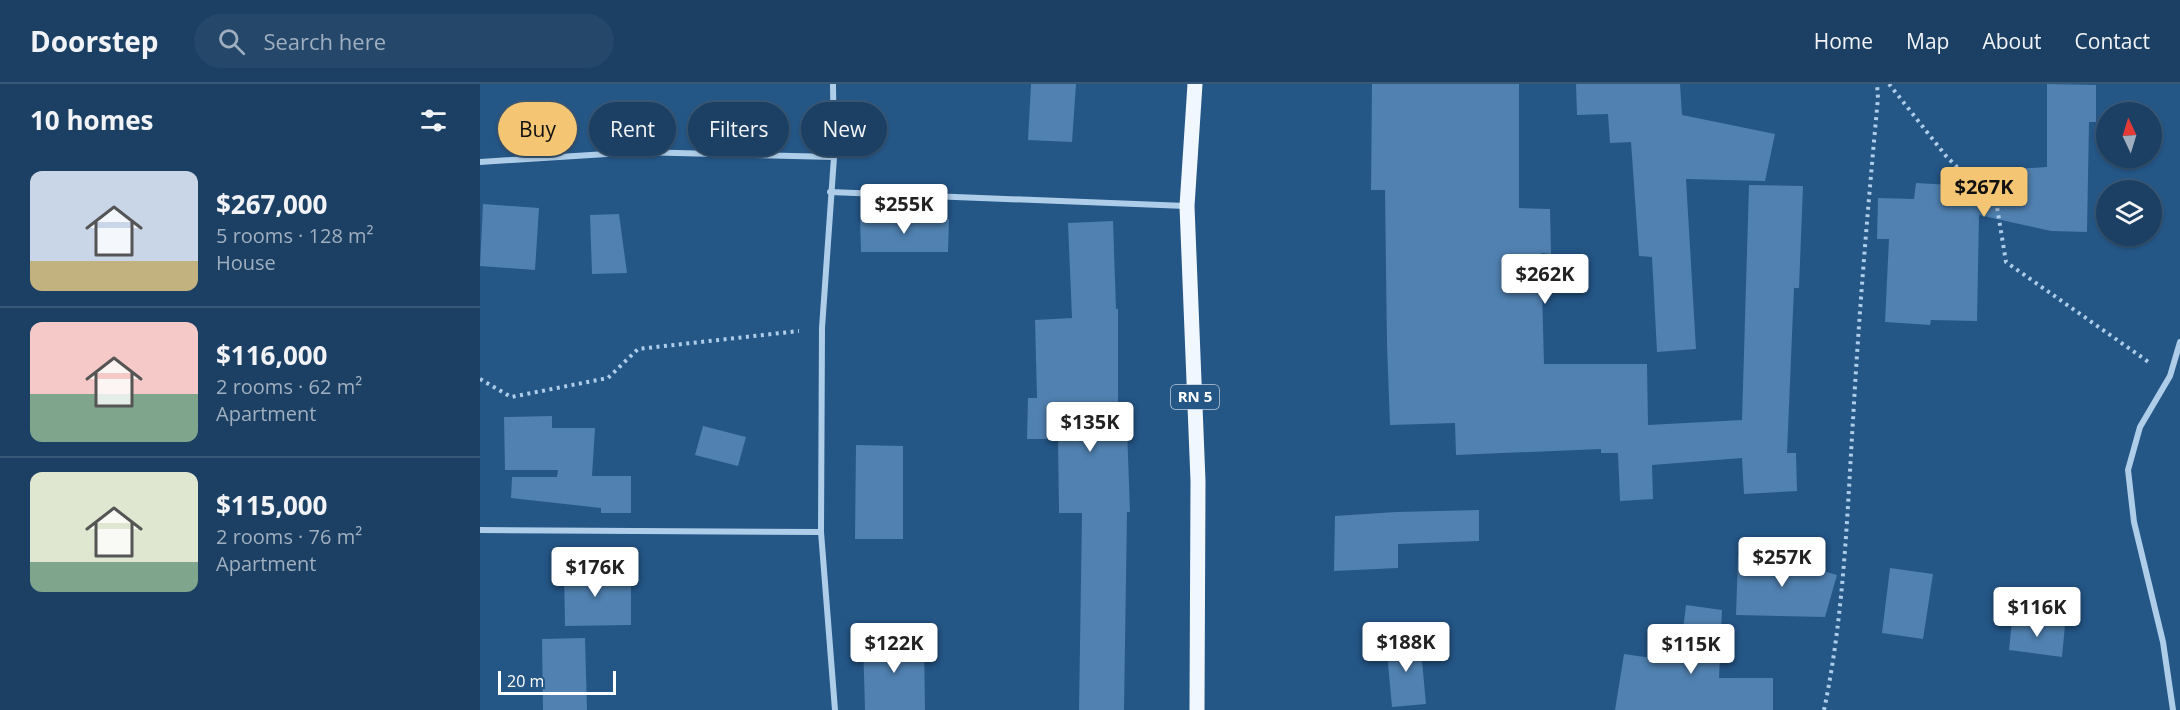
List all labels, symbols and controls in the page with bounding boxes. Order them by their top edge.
search box [194,14,614,68]
text: Doorstep [30,22,158,60]
icon: search [215,25,248,58]
text: Search here [263,26,386,56]
text: Home [1814,27,1873,55]
text: Map [1906,27,1949,55]
text: About [1982,27,2042,55]
text: Contact [2075,27,2150,55]
text: 10 homes [30,102,154,138]
chip: Buy [498,102,577,156]
chip: Rent [589,102,676,156]
chip: Filters [688,102,789,156]
chip: New [801,102,887,156]
north arrow [2096,102,2162,168]
map controls [2096,102,2162,246]
icon: filters [417,104,450,137]
pin: $267K [1942,167,2026,218]
text: $267K [1954,173,2014,200]
button: layers [2096,180,2162,246]
pin: $255K [862,184,946,235]
text: $267,000 [216,186,327,222]
text: $255K [874,190,934,217]
icon: home [78,195,150,267]
text: 5 rooms · 128 m² [216,222,374,249]
text: House [216,249,276,276]
pin: $262K [1503,254,1587,305]
text: $262K [1515,260,1575,287]
text: $116,000 [216,337,327,373]
icon: home [78,346,150,418]
text: 2 rooms · 62 m² [216,373,362,400]
road number: RN 5 [1171,385,1219,409]
text: Apartment [216,400,316,427]
pin: $135K [1048,402,1132,453]
text: $135K [1060,408,1120,435]
text: $115,000 [216,487,327,523]
icon: home [78,496,150,568]
text: 2 rooms · 76 m² [216,523,362,550]
pin: $257K [1740,537,1824,588]
text: $257K [1752,543,1812,570]
pin: $176K [553,547,637,598]
text: Apartment [216,550,316,577]
text: $176K [565,553,625,580]
pin: $116K [1995,587,2079,638]
text: $116K [2007,593,2067,620]
pin: $188K [1364,622,1448,673]
pin: $122K [852,623,936,674]
pin: $115K [1649,624,1733,675]
text: $188K [1376,628,1436,655]
text: $122K [864,629,924,656]
text: $115K [1661,630,1721,657]
scale bar [498,668,616,696]
text: 20 m [507,670,544,692]

